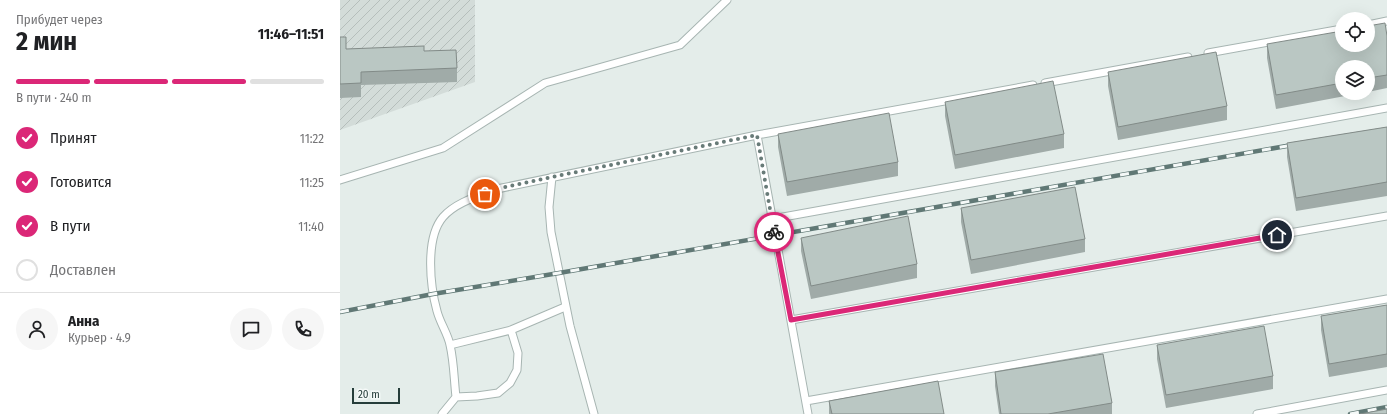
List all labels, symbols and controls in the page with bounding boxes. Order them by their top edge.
text: Прибудет через [16,12,103,27]
map controls [1335,12,1375,100]
button: locate [1335,12,1375,52]
text: 11:46–11:51 [258,25,324,43]
text: 2 мин [16,26,77,57]
button: layers [1335,60,1375,100]
text: В пути · 240 m [16,90,92,105]
icon: check [16,127,38,149]
text: Принят [50,129,97,147]
text: 11:22 [300,131,324,146]
icon: check [16,171,38,193]
text: Готовится [50,173,112,191]
text: 11:25 [300,175,324,190]
pin [468,177,502,211]
icon: bag [474,183,496,205]
courier [754,212,794,252]
icon: check [16,215,38,237]
text: В пути [50,217,91,235]
pin [1260,218,1294,252]
text: 11:40 [298,219,324,234]
icon: bike [763,221,785,243]
icon: home [1266,224,1288,246]
text: Доставлен [50,261,116,279]
button: person [16,308,58,350]
button: chat [230,308,272,350]
button: phone [282,308,324,350]
text: Анна [68,312,100,330]
text: Курьер · 4.9 [68,330,131,345]
scale bar [352,386,400,405]
text: 20 m [358,388,380,401]

